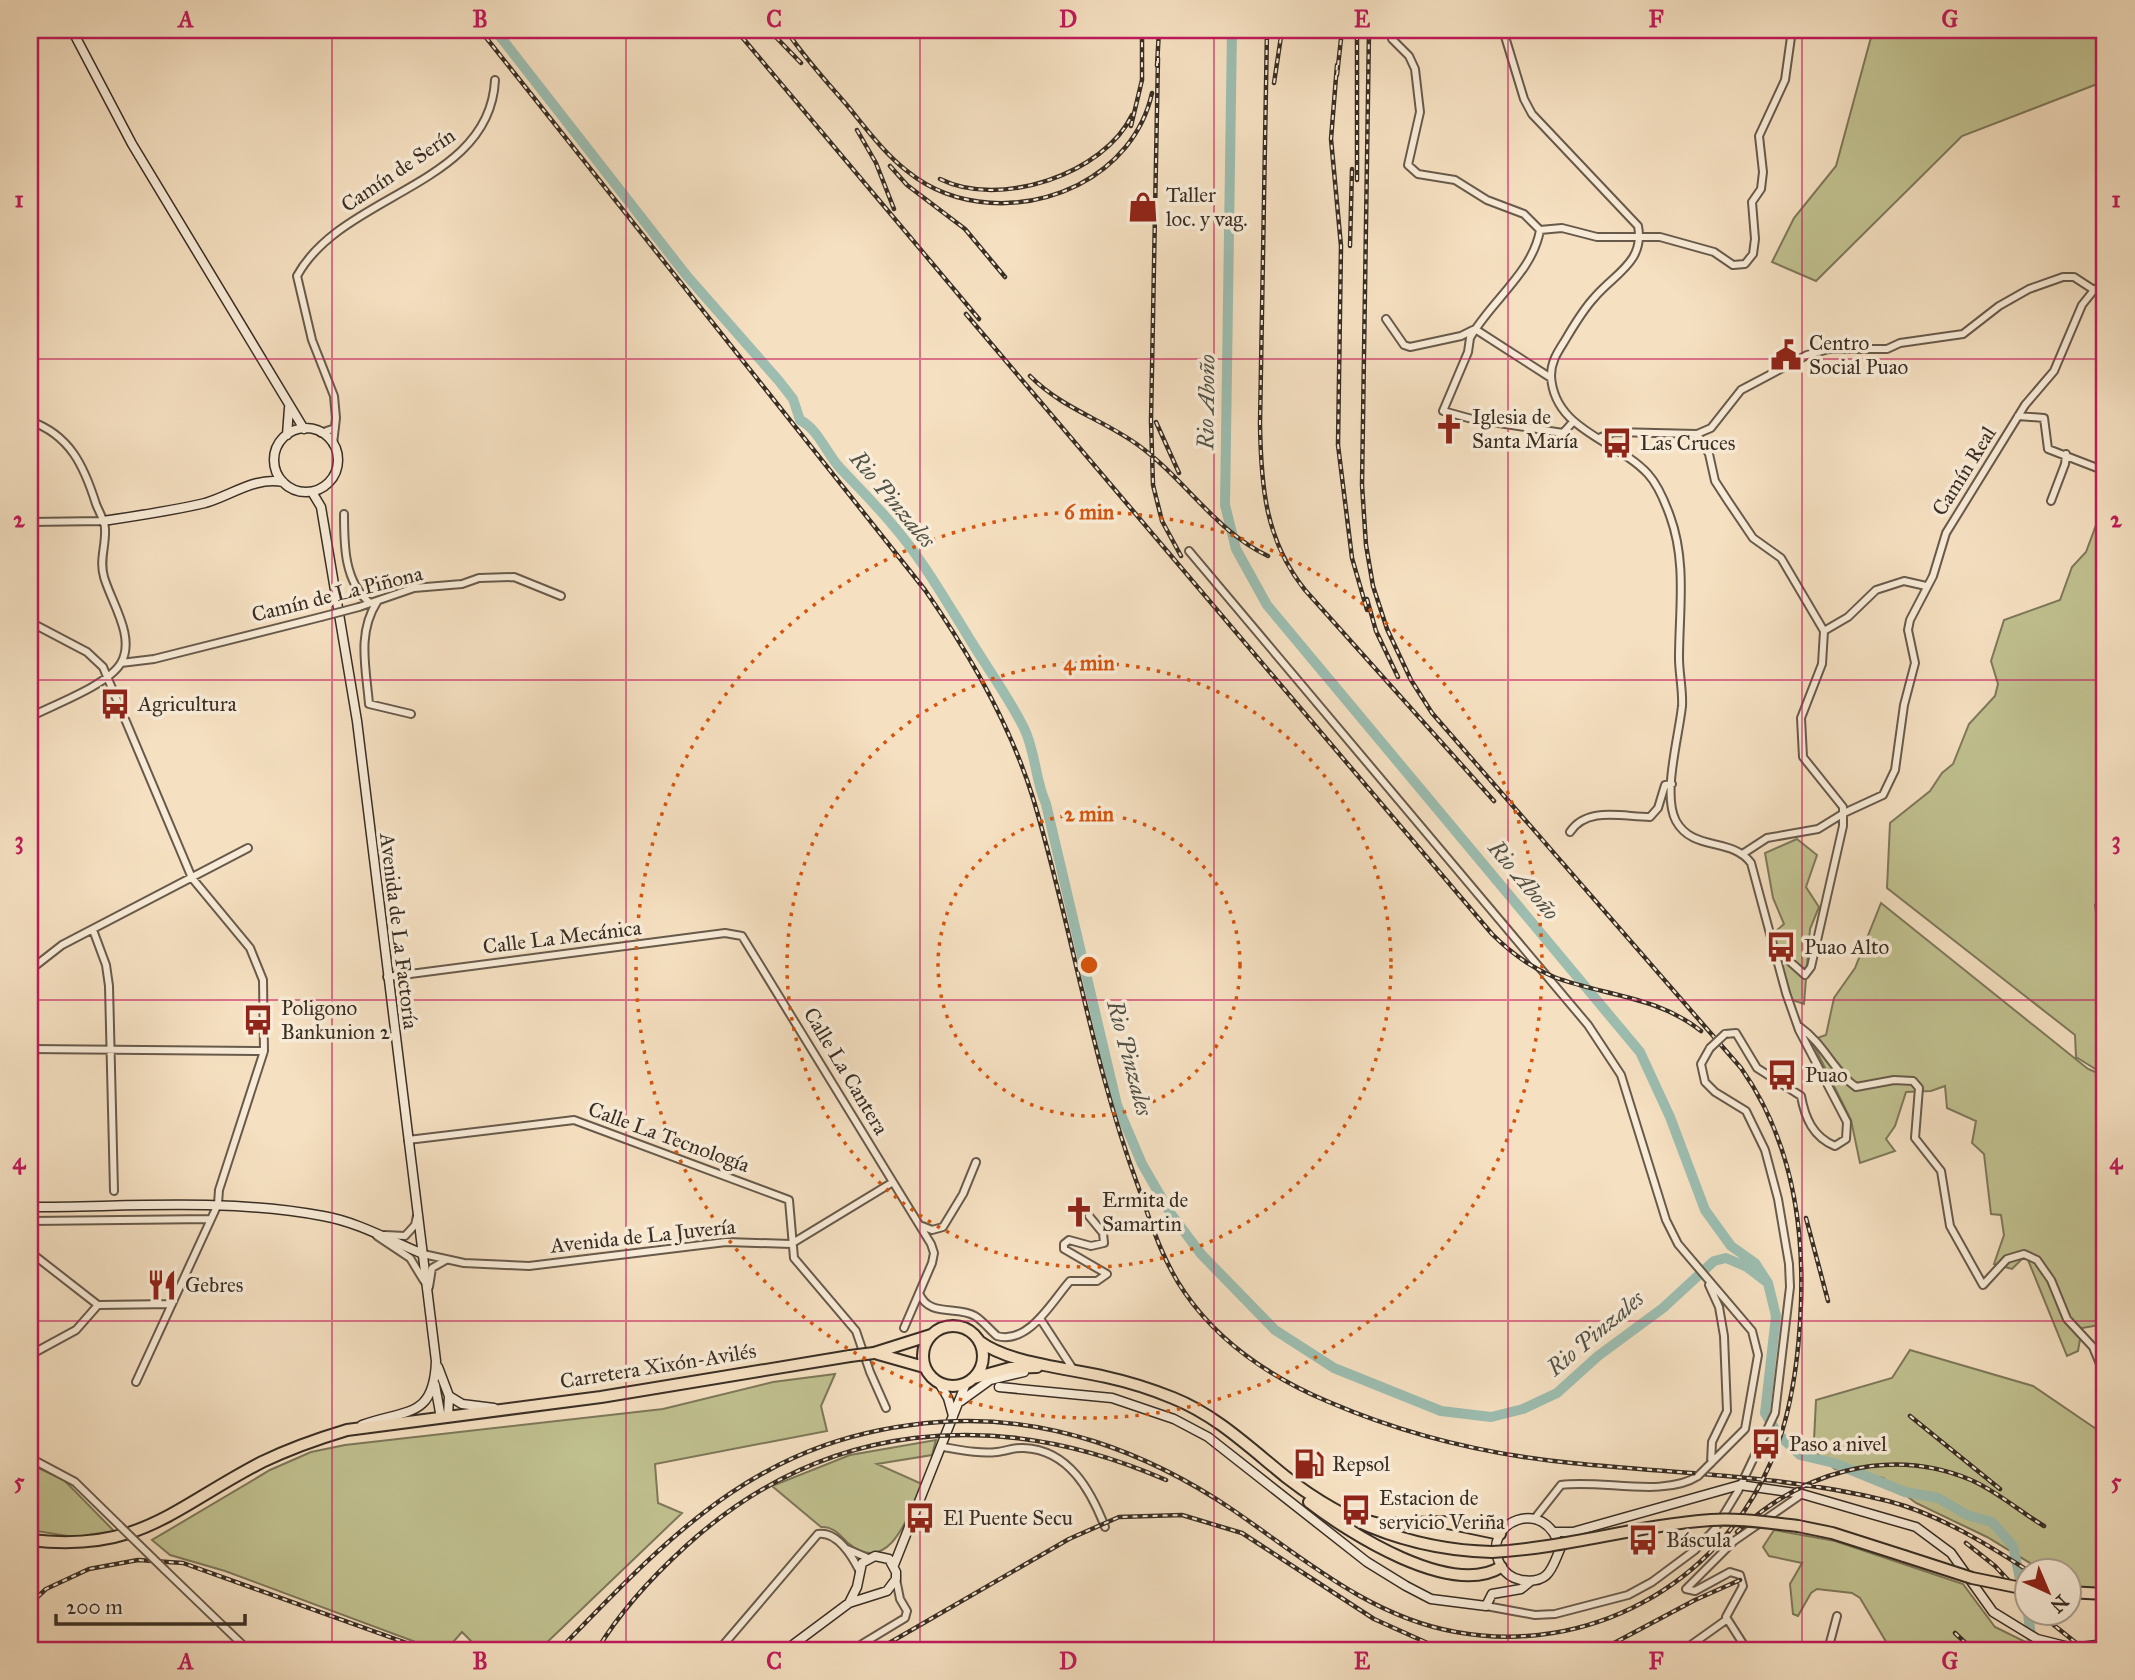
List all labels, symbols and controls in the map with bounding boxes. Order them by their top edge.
text: A [176,5,194,33]
text: B [472,5,488,33]
text: C [766,5,782,33]
text: D [1059,5,1077,33]
text: E [1354,5,1371,33]
text: F [1648,5,1664,33]
text: G [1942,5,1959,33]
street label: Camín de Serín [336,122,460,218]
place label: Taller loc. y vag. [1166,182,1248,232]
text: 1 [14,185,24,213]
text: 1 [2111,185,2121,213]
shop icon: Taller loc. y vag. [1126,190,1160,224]
place label: Centro Social Puao [1809,330,1909,380]
public building icon: Centro Social Puao [1769,338,1803,372]
water label: Rio Aboño [1191,354,1221,451]
place label: Iglesia de Santa María [1472,404,1578,454]
church icon: Iglesia de Santa María [1432,412,1466,446]
street label: Camín Real [1926,421,2002,520]
bus stop icon: Las Cruces [1600,426,1634,460]
place label: Las Cruces [1640,430,1735,456]
water label: Rio Pinzales [844,444,942,553]
text: 6 min [1064,499,1115,525]
text: 2 [13,505,25,533]
text: 2 [2110,505,2122,533]
street label: Camín de La Piñona [249,560,425,628]
text: 4 min [1063,650,1115,676]
bus stop icon: Agricultura [98,687,132,721]
place label: Agricultura [137,691,237,717]
text: 2 min [1064,801,1114,827]
text: 3 [14,826,24,855]
text: 3 [2111,826,2121,855]
street label: Avenida de La Factoría [374,831,424,1031]
water label: Rio Aboño [1482,834,1566,926]
street label: Calle La Mecánica [481,914,643,960]
bus stop icon: Puao Alto [1764,930,1798,964]
place label: Puao Alto [1804,934,1890,960]
centre of rings [1077,953,1101,977]
place label: Poligono Bankunion 2 [281,995,391,1045]
water label: Rio Pinzales [1101,996,1159,1119]
bus stop icon: Poligono Bankunion 2 [241,1003,275,1037]
street label: Calle La Cantera [798,1003,894,1140]
bus stop icon: Puao [1765,1058,1799,1092]
place label: Puao [1805,1062,1848,1088]
street label: Calle La Tecnología [585,1096,753,1178]
text: 4 [13,1147,27,1175]
text: 4 [2110,1147,2124,1175]
place label: Ermita de Samartin [1102,1187,1189,1237]
church icon: Ermita de Samartin [1062,1195,1096,1229]
street label: Avenida de La Juvería [548,1213,737,1259]
restaurant icon: Gebres [145,1268,179,1302]
place label: Gebres [185,1272,243,1298]
water label: Rio Pinzales [1540,1284,1649,1382]
street label: Carretera Xixón-Avilés [558,1338,758,1394]
bus stop icon: Paso a nivel [1749,1427,1783,1461]
place label: Paso a nivel [1789,1431,1887,1457]
fuel station icon: Repsol [1292,1447,1326,1481]
place label: Repsol [1332,1451,1390,1477]
text: 5 [14,1467,25,1495]
text: 5 [2111,1467,2122,1495]
place label: Estacion de servicio Veriña [1379,1485,1505,1535]
bus stop icon: Estacion de servicio Veriña [1339,1493,1373,1527]
bus stop icon: El Puente Secu [903,1501,937,1535]
place label: El Puente Secu [943,1505,1073,1531]
bus stop icon: Báscula [1626,1523,1660,1557]
place label: Báscula [1666,1527,1731,1553]
north arrow [2012,1558,2082,1628]
scale bar [56,1582,245,1626]
text: N [2046,1590,2073,1618]
text: 200 m [66,1594,123,1620]
text: A [176,1647,194,1675]
text: B [472,1647,488,1675]
text: C [766,1647,782,1675]
text: D [1059,1647,1077,1675]
text: E [1354,1647,1371,1675]
text: F [1648,1647,1664,1675]
text: G [1942,1647,1959,1675]

